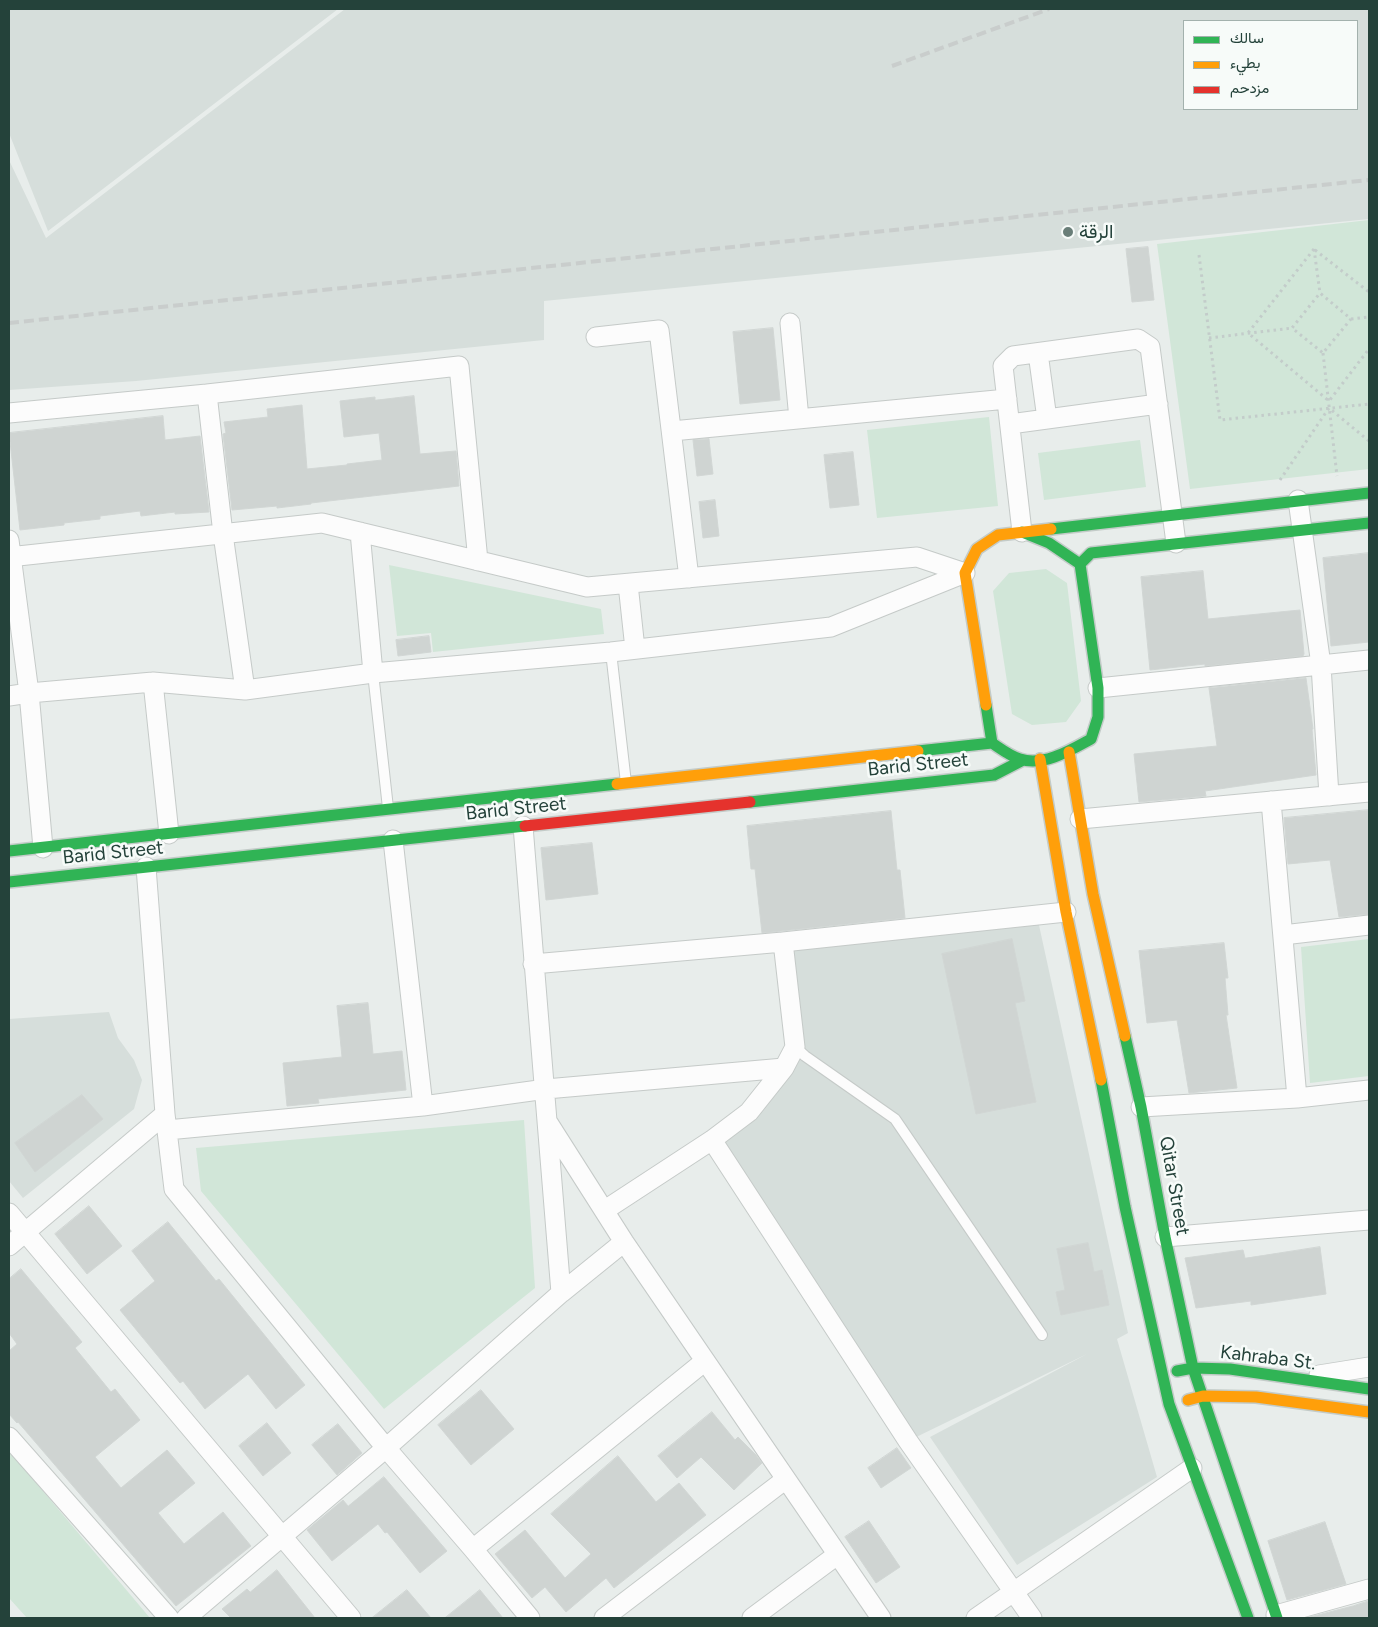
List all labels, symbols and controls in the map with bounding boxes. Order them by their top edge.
legend [1183,20,1358,110]
text: سالك [1230,29,1264,47]
text: بطيء [1230,54,1260,72]
text: مزدحم [1230,79,1269,97]
place label: الرقة [1079,221,1113,243]
marker: الرقة [1061,225,1075,239]
street label: Barid Street [867,748,969,782]
street label: Barid Street [465,792,567,826]
street label: Barid Street [62,836,164,870]
street label: Qitar Street [1154,1135,1194,1237]
street label: Kahraba St. [1219,1341,1317,1375]

